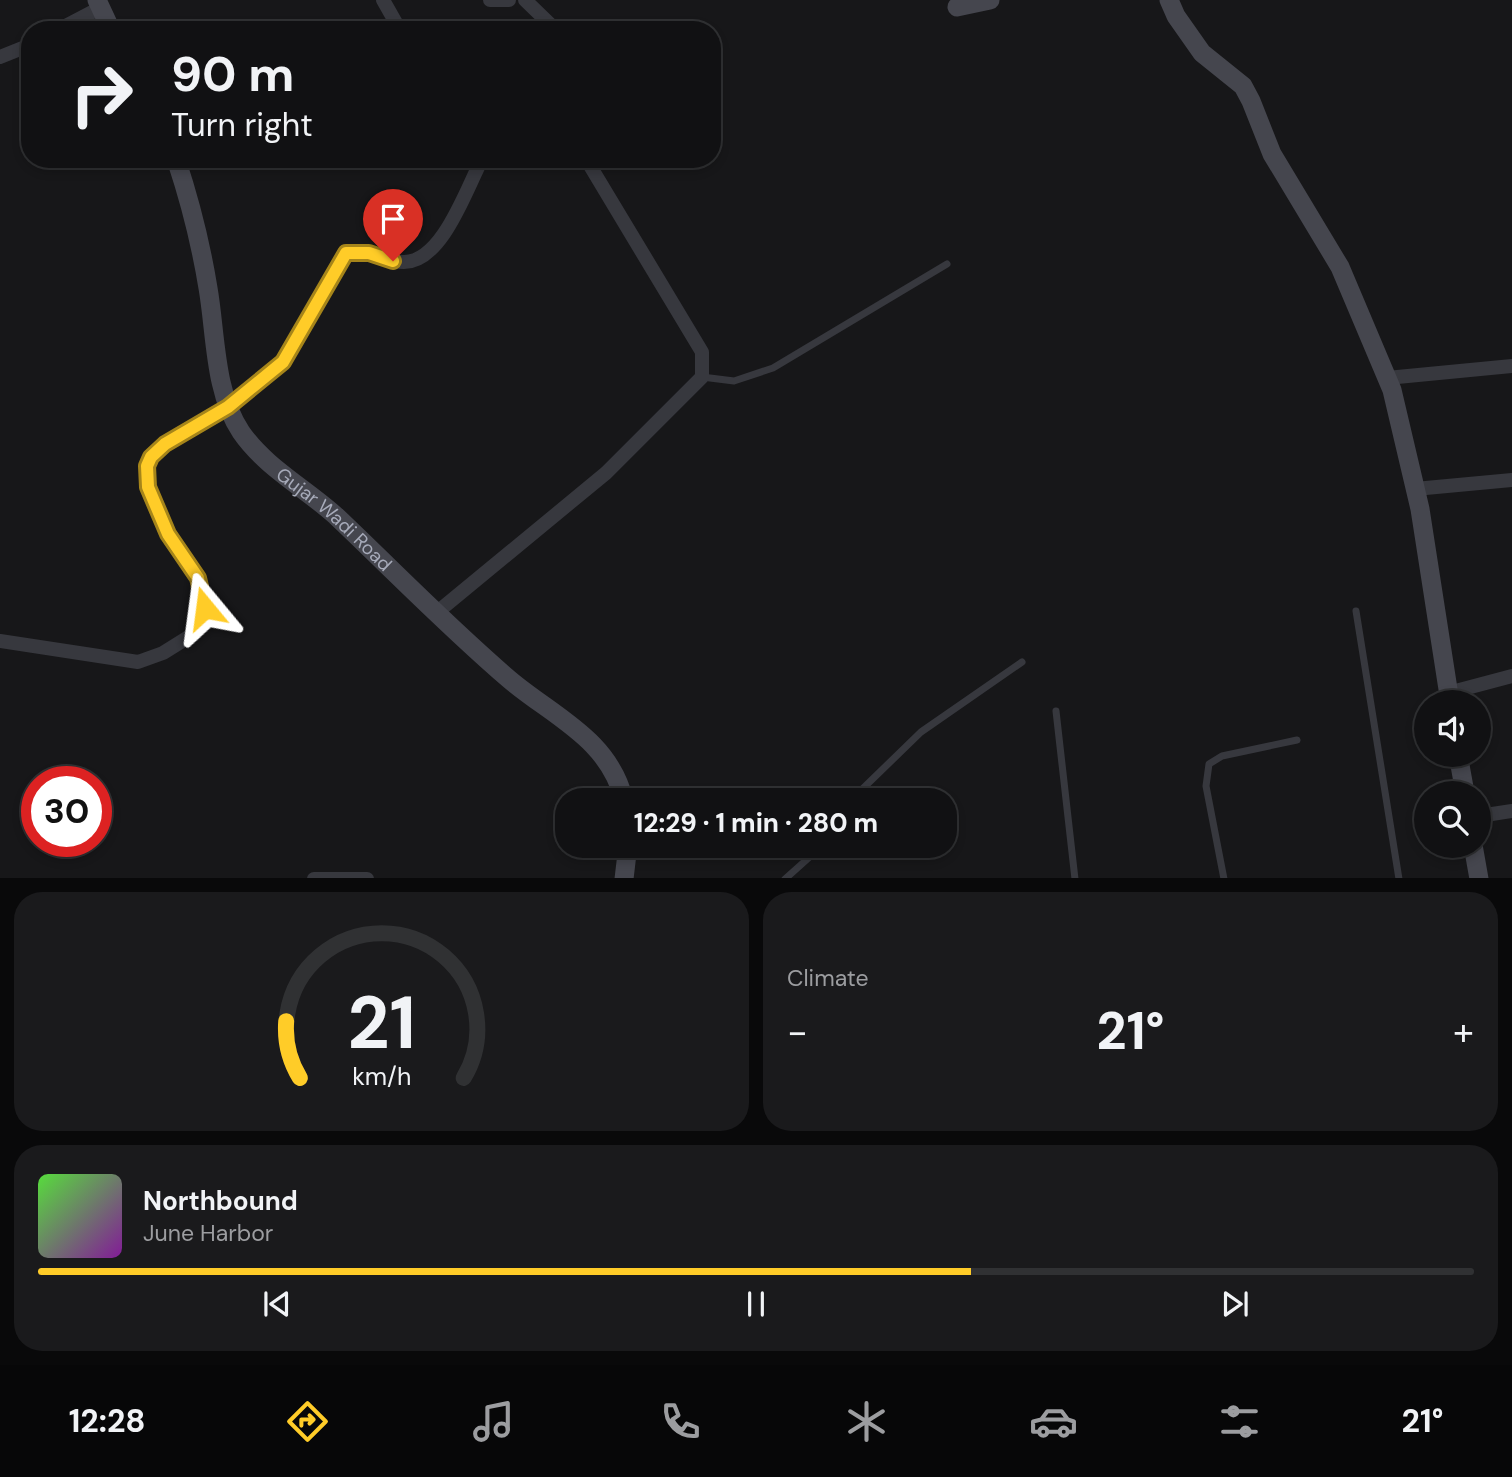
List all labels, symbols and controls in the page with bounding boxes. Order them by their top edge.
text: 90 m [171,42,294,106]
icon: right [56,49,147,140]
text: Turn right [171,104,313,146]
pin [363,189,423,261]
icon: arrive [374,200,412,238]
street label: Gujar Wadi Road [271,461,398,576]
position arrow [168,571,242,645]
map controls [1414,690,1491,858]
button: sound [1414,690,1491,767]
speed limit sign: 30 [21,766,112,857]
button: search [1414,781,1491,858]
text: 12:29 · 1 min · 280 m [634,806,878,840]
text: Climate [787,963,869,993]
text: 21 [347,976,416,1071]
text: 21° [1096,997,1165,1065]
text: − [787,1007,808,1057]
text: + [1453,1007,1474,1057]
text: km/h [352,1059,411,1092]
text: Northbound [143,1184,298,1218]
text: June Harbor [143,1218,273,1248]
icon: previous [258,1285,296,1323]
icon: pause [737,1285,775,1323]
icon: next [1216,1285,1254,1323]
icon: directions [283,1397,332,1446]
icon: music [469,1397,518,1446]
icon: phone [656,1397,705,1446]
icon: climate [842,1397,891,1446]
icon: car [1029,1397,1078,1446]
icon: filters [1215,1397,1264,1446]
text: 12:28 [69,1400,145,1442]
text: 21° [1402,1400,1443,1442]

